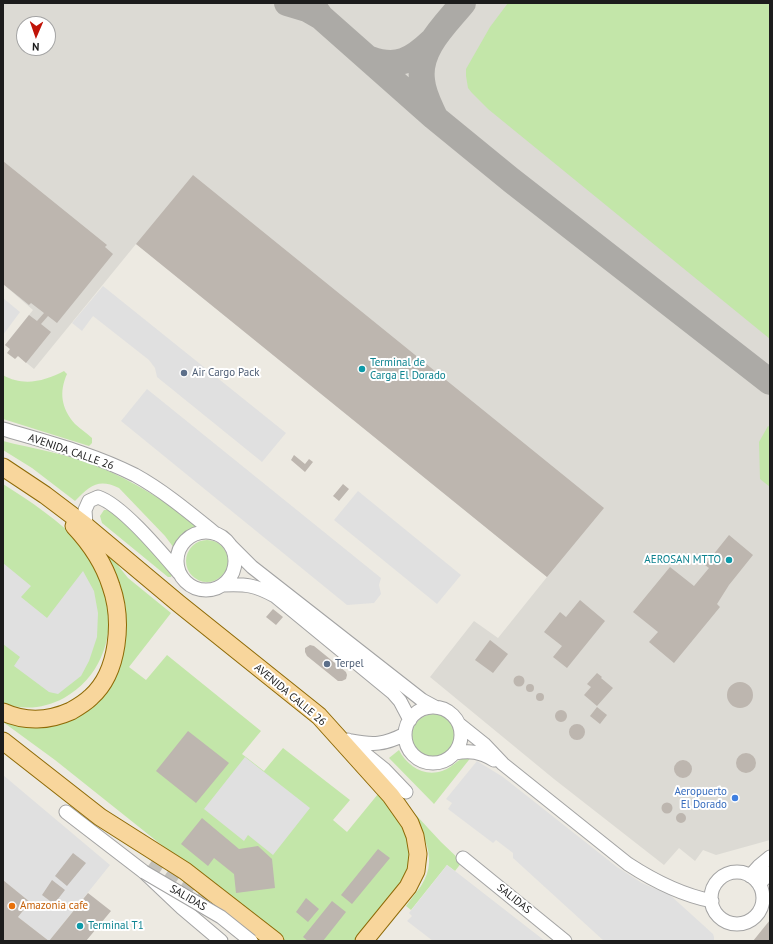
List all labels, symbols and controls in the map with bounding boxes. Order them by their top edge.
north arrow [16,16,56,56]
text: N [32,40,39,54]
place label: Terminal de Carga El Dorado [370,356,446,382]
marker: Terminal de Carga El Dorado [357,364,367,374]
place label: Air Cargo Pack [192,366,260,380]
marker: Air Cargo Pack [179,368,189,378]
street label: AVENIDA CALLE 26 [26,431,116,473]
place label: AEROSAN MTTO [644,553,721,567]
marker: AEROSAN MTTO [724,555,734,565]
place label: Terpel [335,657,364,671]
marker: Terpel [322,659,332,669]
street label: AVENIDA CALLE 26 [251,661,329,729]
place label: Aeropuerto El Dorado [674,785,727,811]
marker: Aeropuerto El Dorado [730,793,740,803]
street label: SALIDAS [494,881,534,917]
street label: SALIDAS [167,882,209,914]
place label: Amazonia cafe [20,899,88,913]
marker: Amazonia cafe [7,901,17,911]
place label: Terminal T1 [88,919,144,933]
marker: Terminal T1 [75,921,85,931]

